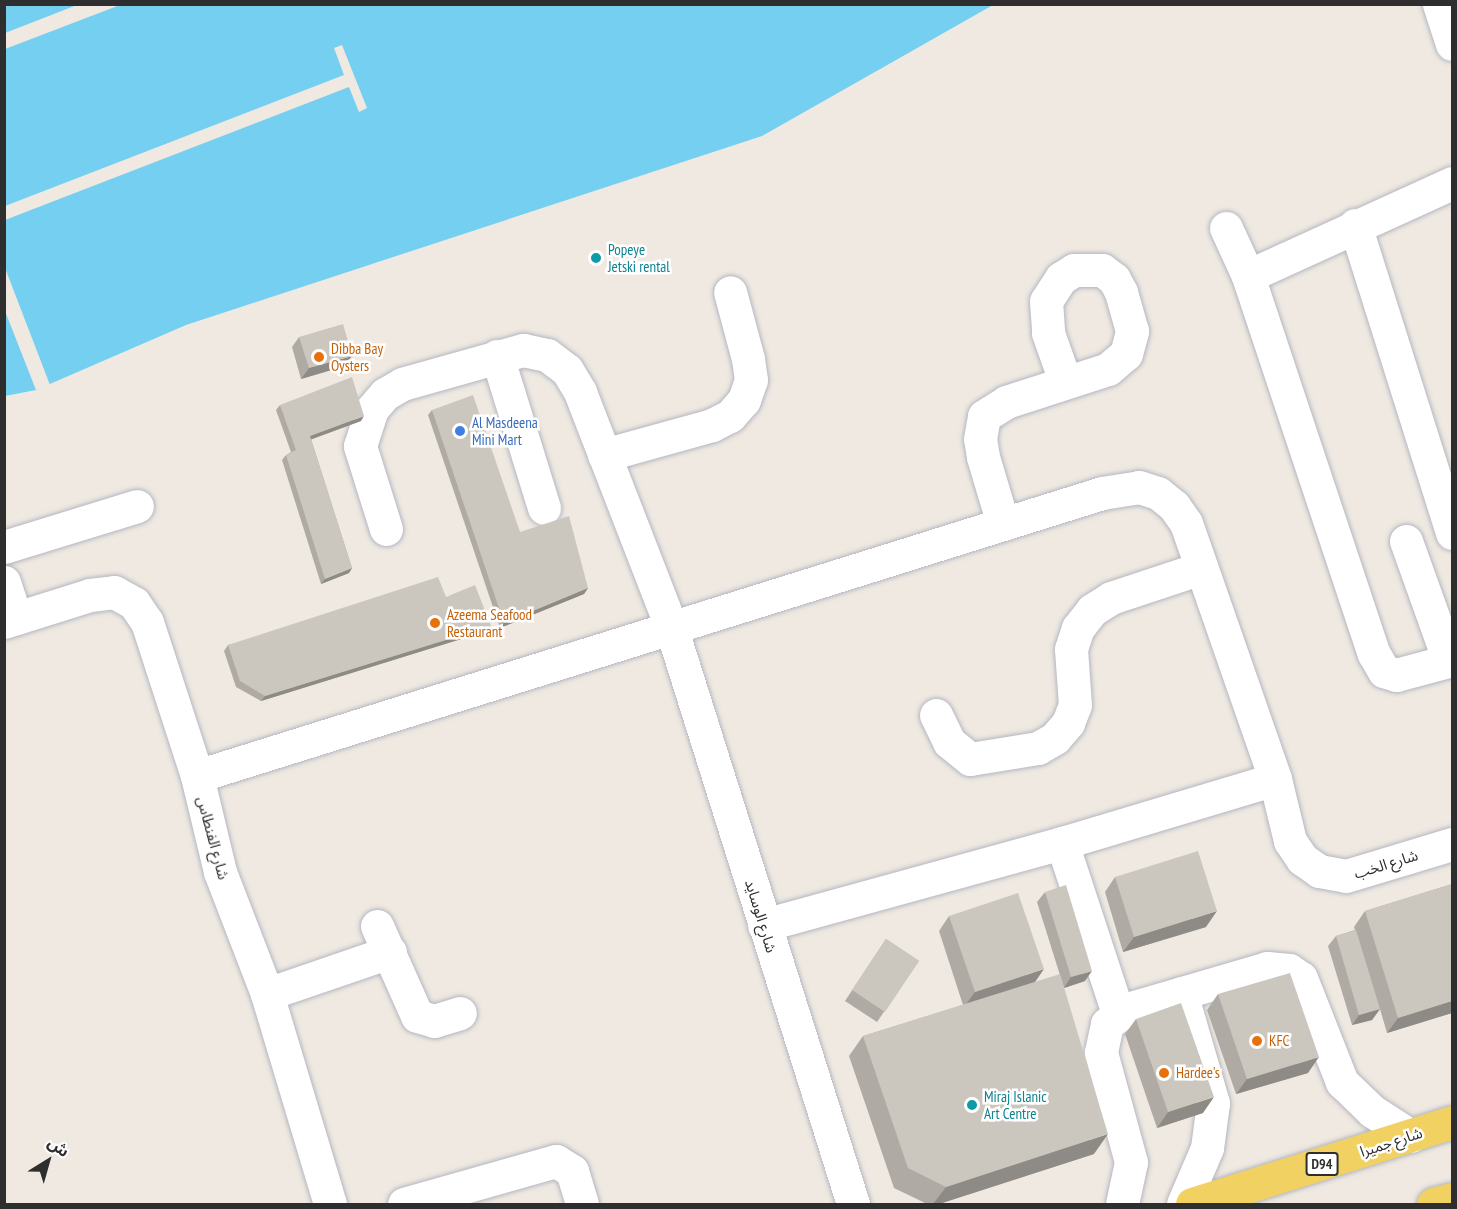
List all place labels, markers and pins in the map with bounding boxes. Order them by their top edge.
place label: Popeye Jetski rental [608,240,670,275]
marker: Popeye Jetski rental [589,251,603,265]
place label: Dibba Bay Oysters [331,339,383,374]
marker: Dibba Bay Oysters [312,350,326,364]
place label: Al Masdeena Mini Mart [472,413,538,448]
marker: Al Masdeena Mini Mart [453,424,467,438]
place label: Azeema Seafood Restaurant [447,605,532,640]
marker: Azeema Seafood Restaurant [428,616,442,630]
place label: KFC [1269,1032,1289,1050]
marker: KFC [1250,1034,1264,1048]
place label: Hardee's [1176,1064,1220,1082]
marker: Hardee's [1157,1066,1171,1080]
place label: Miraj Islanic Art Centre [984,1087,1047,1122]
marker: Miraj Islanic Art Centre [965,1098,979,1112]

